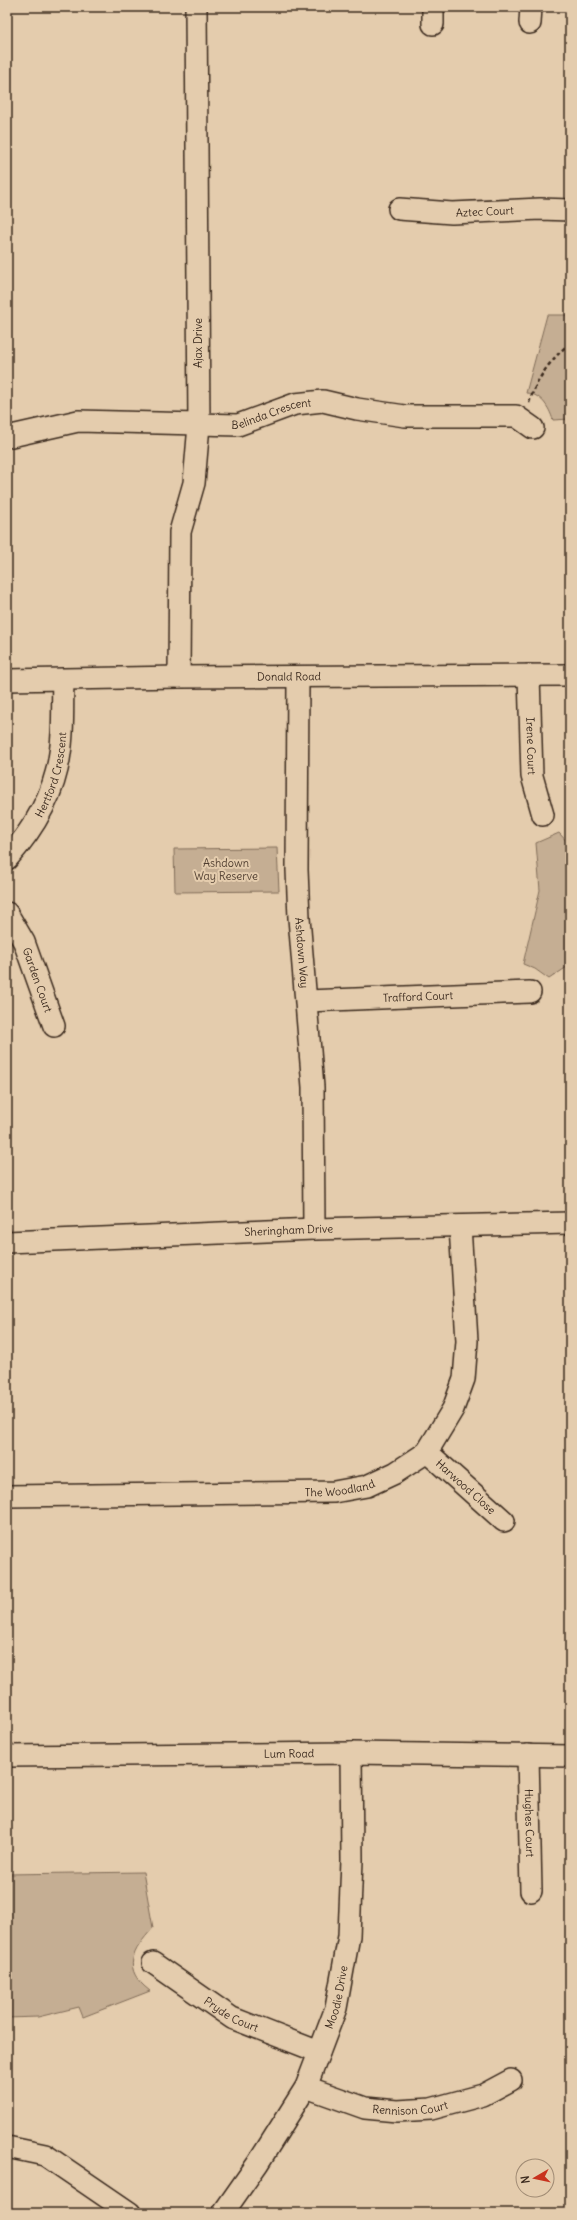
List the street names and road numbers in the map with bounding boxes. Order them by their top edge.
street label: Aztec Court [455,203,514,220]
street label: Ajax Drive [191,318,205,368]
street label: Belinda Crescent [231,395,312,432]
street label: Donald Road [257,669,322,684]
street label: Irene Court [523,717,539,775]
street label: Hertford Crescent [32,731,69,820]
street label: Ashdown Way [292,917,312,989]
street label: Garden Court [20,946,56,1015]
street label: Trafford Court [382,988,454,1005]
street label: Sheringham Drive [244,1222,333,1239]
street label: Harwood Close [433,1456,499,1517]
street label: The Woodland [305,1476,378,1499]
street label: Lum Road [264,1746,315,1761]
street label: Hughes Court [522,1789,537,1858]
street label: Moodie Drive [322,1964,351,2031]
street label: Pryde Court [201,1994,261,2035]
street label: Rennison Court [372,2098,450,2118]

